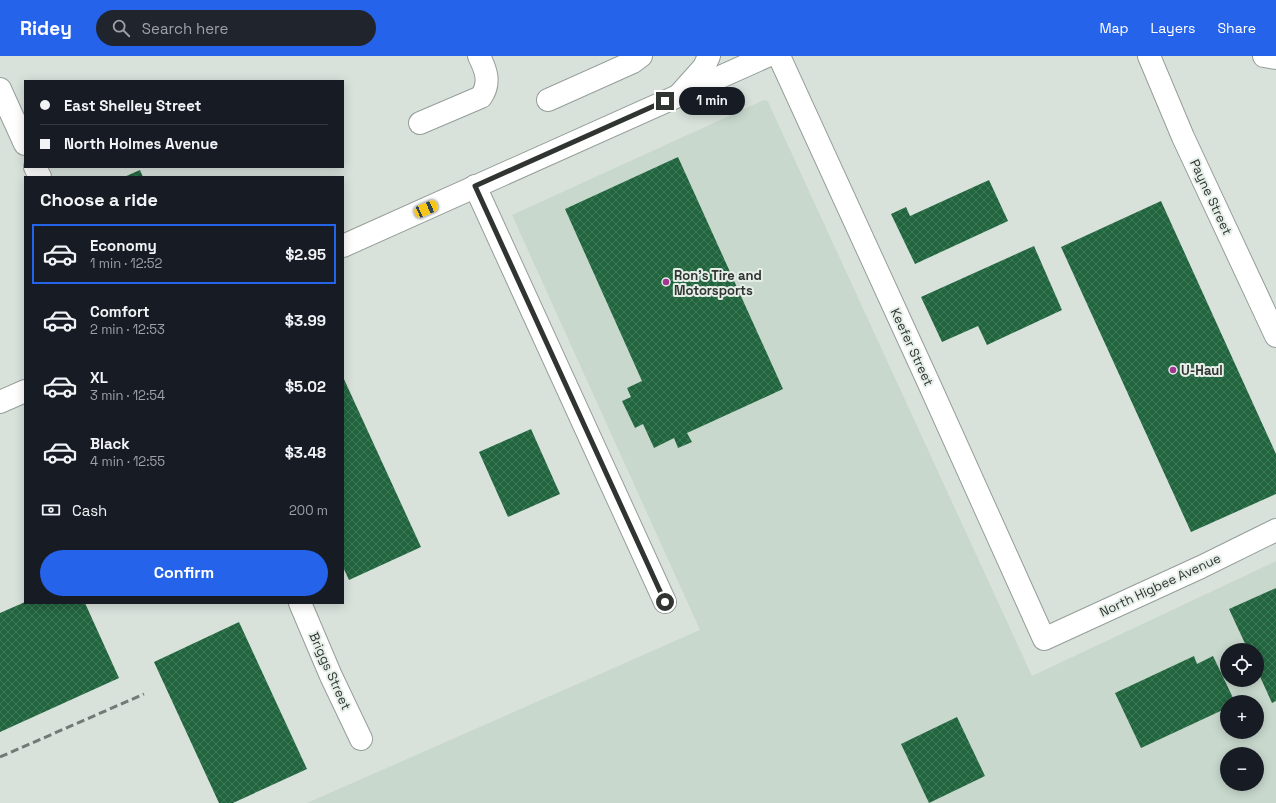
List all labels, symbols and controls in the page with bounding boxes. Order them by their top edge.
search box [96,10,376,46]
text: Ridey [20,16,72,41]
icon: search [110,17,132,39]
text: Search here [142,19,228,38]
text: Map [1099,19,1129,37]
text: Layers [1151,19,1195,37]
text: Share [1217,19,1256,37]
callout: 1 min [679,87,745,115]
route end [656,92,674,110]
text: 1 min [696,92,728,109]
text: East Shelley Street [64,96,201,115]
text: North Holmes Avenue [64,134,218,153]
street label: Payne Street [1186,156,1236,238]
text: Choose a ride [40,188,158,211]
car [413,199,439,219]
icon: car [42,236,78,272]
text: Economy [90,236,157,255]
text: $2.95 [285,245,326,264]
text: 1 min · 12:52 [90,255,162,272]
place label: Ron's Tire and Motorsports [674,267,762,299]
marker: Ron's Tire and Motorsports [661,277,671,287]
icon: car [42,302,78,338]
text: Comfort [90,302,150,321]
street label: Keefer Street [887,305,937,389]
text: $3.99 [285,311,326,330]
text: 2 min · 12:53 [90,321,165,338]
place label: U-Haul [1181,362,1223,379]
marker: U-Haul [1168,365,1178,375]
icon: car [42,368,78,404]
text: XL [90,368,108,387]
text: $5.02 [285,377,326,396]
text: 3 min · 12:54 [90,387,165,404]
icon: car [42,434,78,470]
text: Black [90,434,130,453]
text: $3.48 [285,443,326,462]
text: 4 min · 12:55 [90,453,165,470]
icon: cash [40,499,62,521]
text: Cash [72,501,107,520]
text: 200 m [289,502,328,519]
street label: North Higbee Avenue [1097,549,1223,621]
button: Confirm [40,550,328,596]
route start [656,593,674,611]
street label: Briggs Street [305,629,355,713]
map controls [1220,643,1264,791]
button: locate [1220,643,1264,687]
button: + [1220,695,1264,739]
button: − [1220,747,1264,791]

